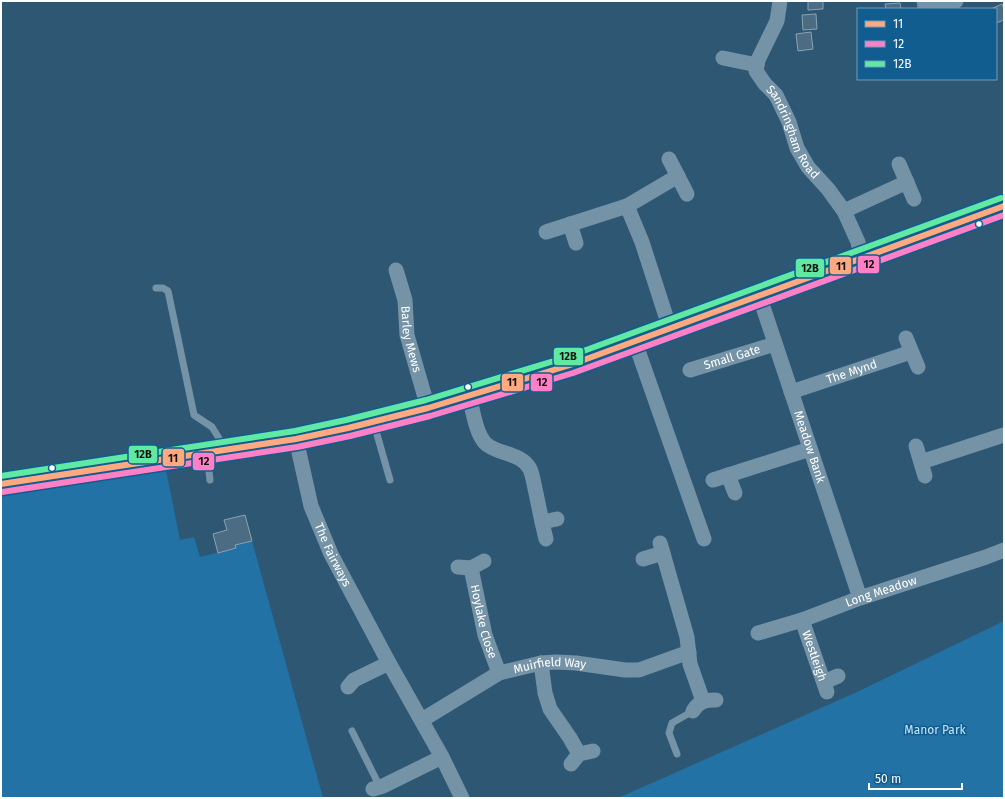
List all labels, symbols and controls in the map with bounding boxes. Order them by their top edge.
legend [857,8,997,80]
text: 11 [893,17,903,31]
text: 12 [893,37,904,51]
text: 12B [893,57,911,71]
street label: Sandringham Road [763,82,822,182]
unlabelled marker [974,219,984,229]
line badge: 12 [857,255,880,274]
line badge: 11 [829,256,852,275]
line badge: 12B [795,258,825,278]
text: 12 [864,258,875,271]
text: 11 [836,260,846,273]
text: 12B [801,262,819,275]
street label: Barley Mews [398,305,424,374]
street label: Small Gate [702,342,762,372]
line badge: 12B [553,347,584,366]
text: 12B [559,350,577,363]
street label: The Mynd [825,357,879,387]
line badge: 11 [501,373,524,392]
line badge: 12 [530,373,553,392]
text: 11 [507,376,517,389]
text: 12 [537,376,548,389]
unlabelled marker [463,382,473,392]
street label: Meadow Bank [791,409,828,486]
line badge: 12B [128,445,158,464]
text: 12B [134,448,152,461]
line badge: 11 [162,448,185,467]
text: 11 [168,452,178,465]
line badge: 12 [192,452,215,471]
text: 12 [199,455,210,468]
unlabelled marker [47,463,57,473]
street label: The Fairways [312,521,354,589]
street label: Long Meadow [843,573,919,610]
street label: Hoylake Close [468,583,500,660]
street label: Westleigh [799,629,830,683]
street label: Muirfield Way [512,655,587,676]
park label: Manor Park [904,723,967,737]
scale bar [869,765,962,791]
text: 50 m [875,772,901,786]

